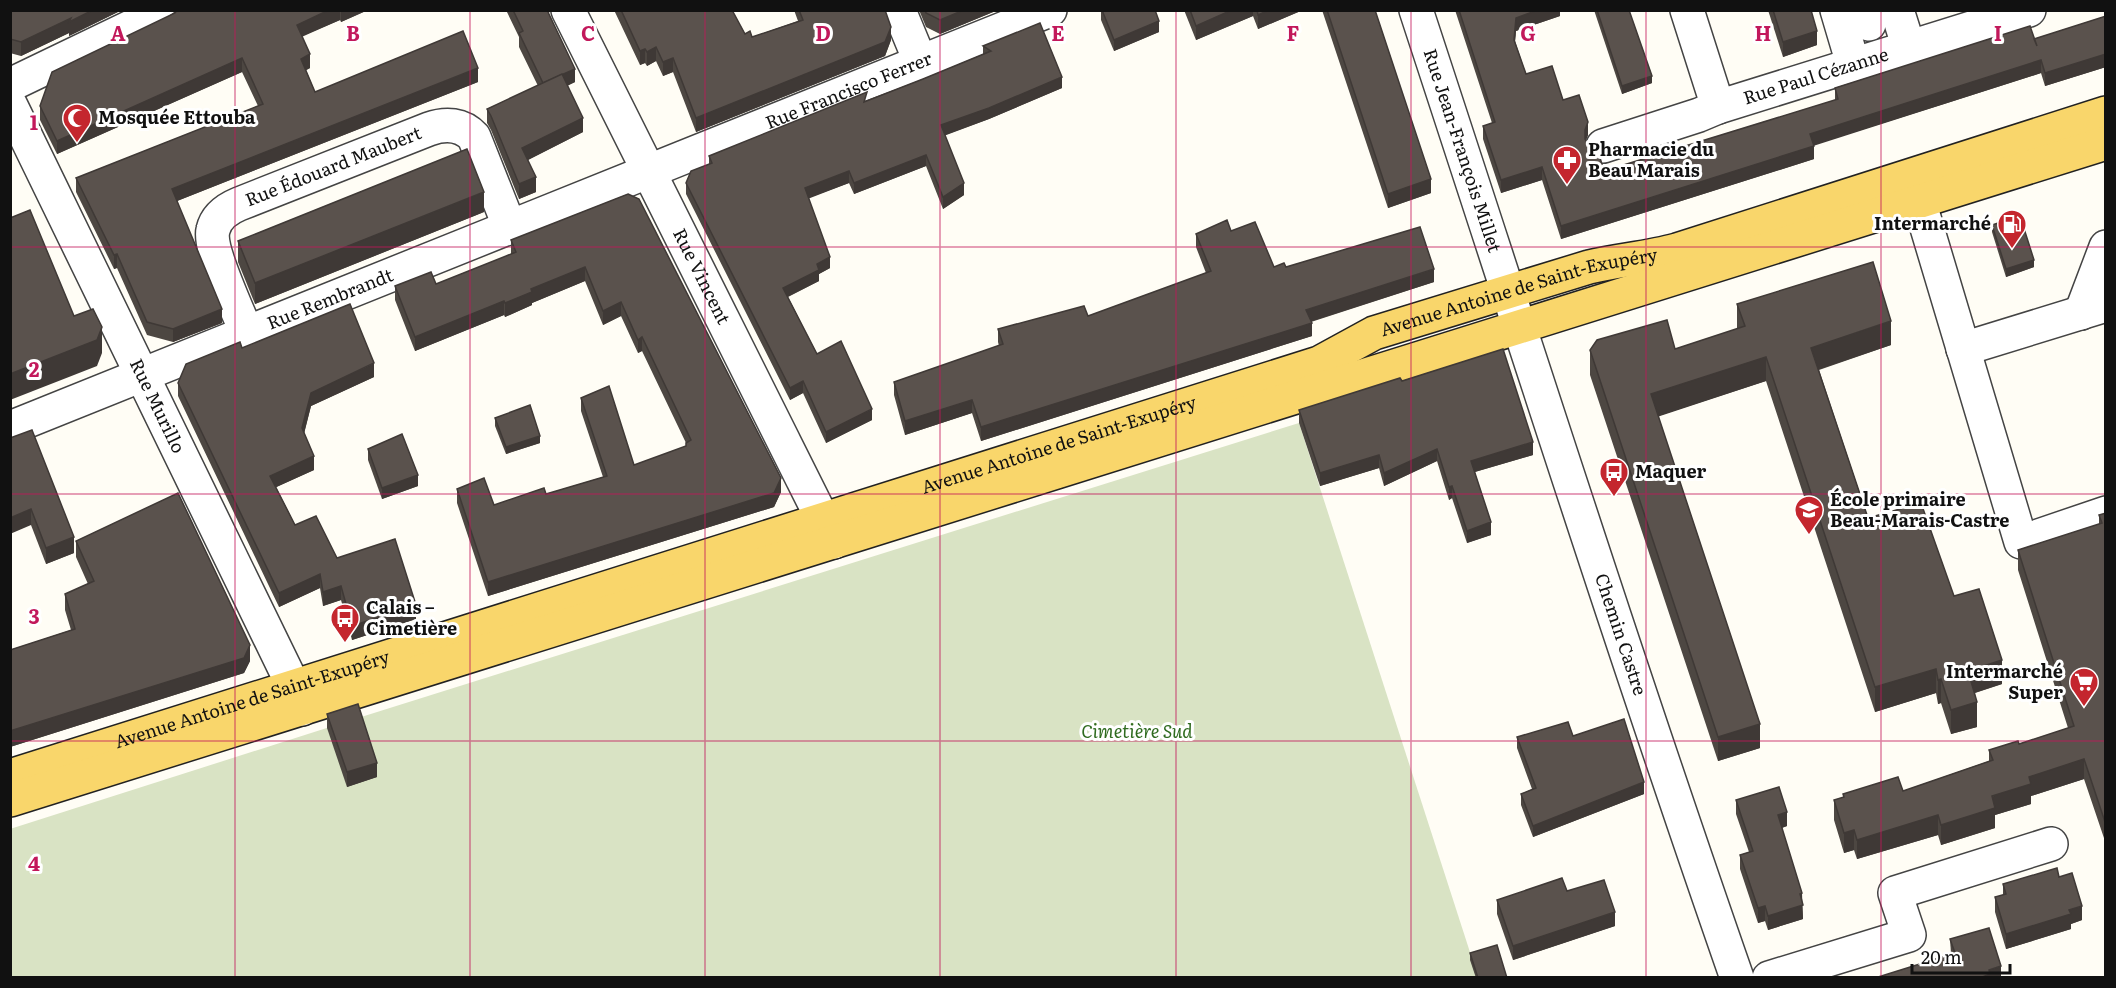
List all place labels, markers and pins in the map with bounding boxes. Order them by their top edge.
mosque icon: Mosquée Ettouba [61,102,93,144]
place label: Mosquée Ettouba [98,103,256,130]
place label: Pharmacie du Beau Marais [1588,135,1714,183]
pharmacy icon: Pharmacie du Beau Marais [1551,144,1583,186]
fuel station icon: Intermarché [1996,208,2028,250]
place label: Intermarché [1874,209,1991,236]
bus stop icon: Maquer [1598,456,1630,498]
place label: Maquer [1635,457,1706,484]
place label: École primaire Beau-Marais-Castre [1830,485,2010,533]
school or university icon: École primaire Beau-Marais-Castre [1793,494,1825,536]
place label: Calais – Cimetière [366,593,457,641]
bus stop icon: Calais – Cimetière [329,602,361,644]
place label: Intermarché Super [1946,657,2063,705]
supermarket icon: Intermarché Super [2068,666,2100,708]

